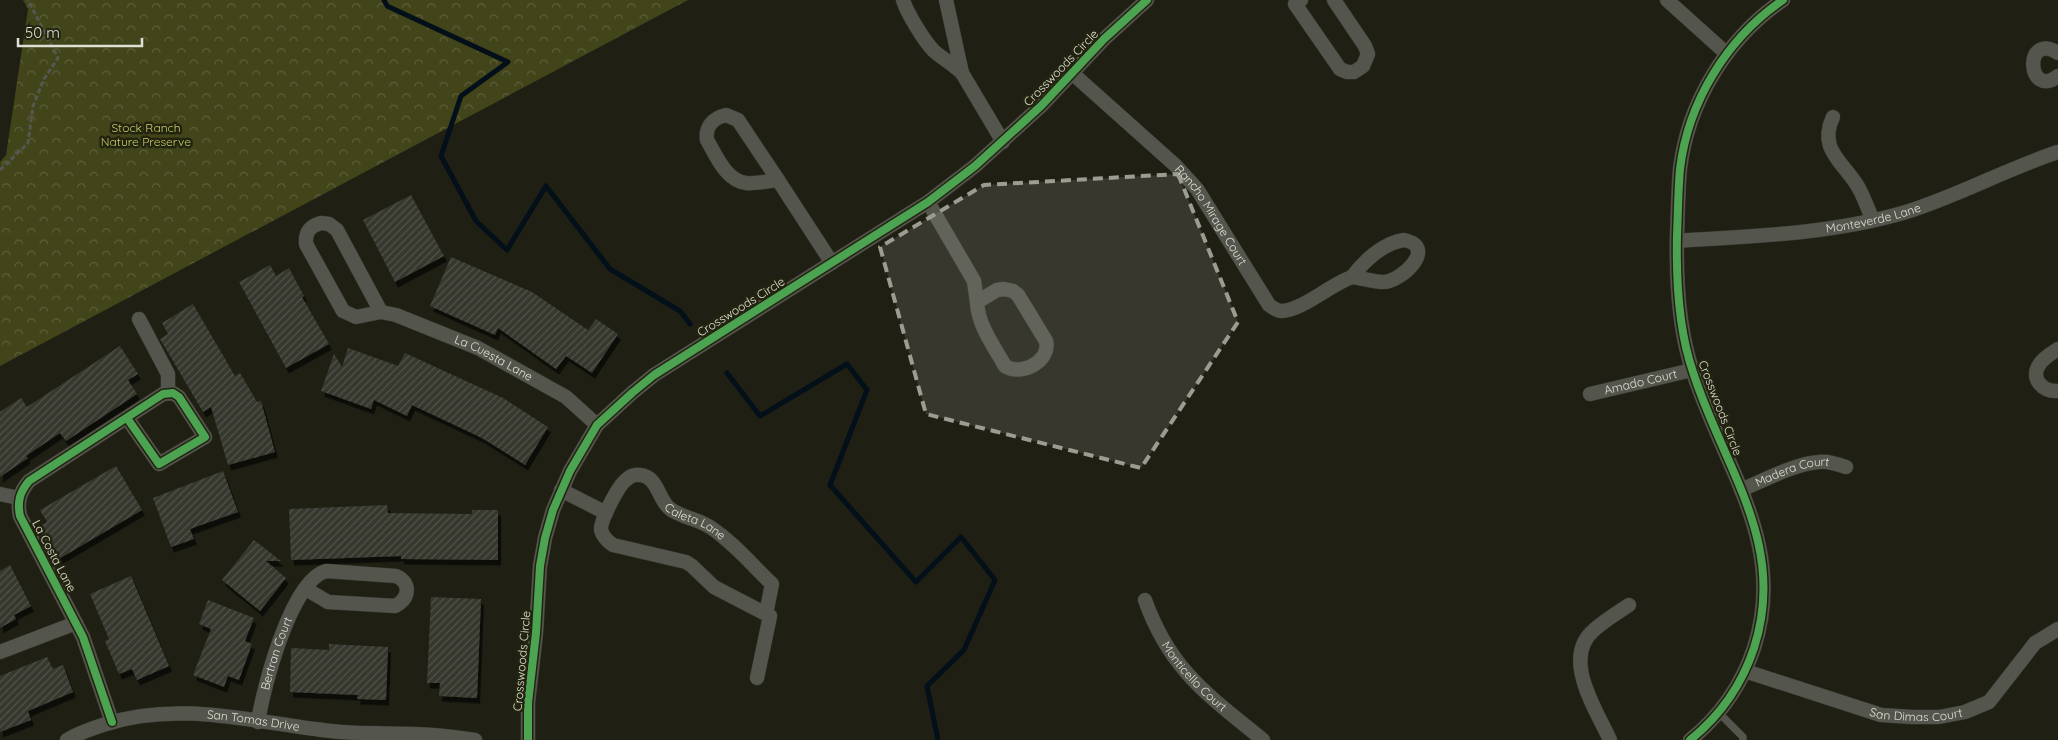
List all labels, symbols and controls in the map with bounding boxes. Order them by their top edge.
scale bar [18,15,141,47]
text: 50 m [25,23,60,42]
street label: Crosswoods Circle [1020,26,1101,109]
park label: Stock Ranch Nature Preserve [101,120,191,149]
street label: Rancho Mirage Court [1172,162,1250,268]
street label: Monteverde Lane [1825,200,1923,236]
street label: Crosswoods Circle [694,273,788,340]
street label: La Cuesta Lane [452,331,536,384]
street label: Crosswoods Circle [1695,358,1746,458]
street label: Amado Court [1603,366,1678,397]
street label: Madera Court [1753,454,1830,490]
street label: Caleta Lane [662,499,729,543]
street label: La Costa Lane [29,517,80,595]
street label: Crosswoods Circle [510,610,533,712]
street label: Bertran Court [257,614,295,691]
street label: Monticello Court [1159,638,1230,714]
street label: San Dimas Court [1868,704,1964,724]
street label: San Tomas Drive [206,707,301,734]

